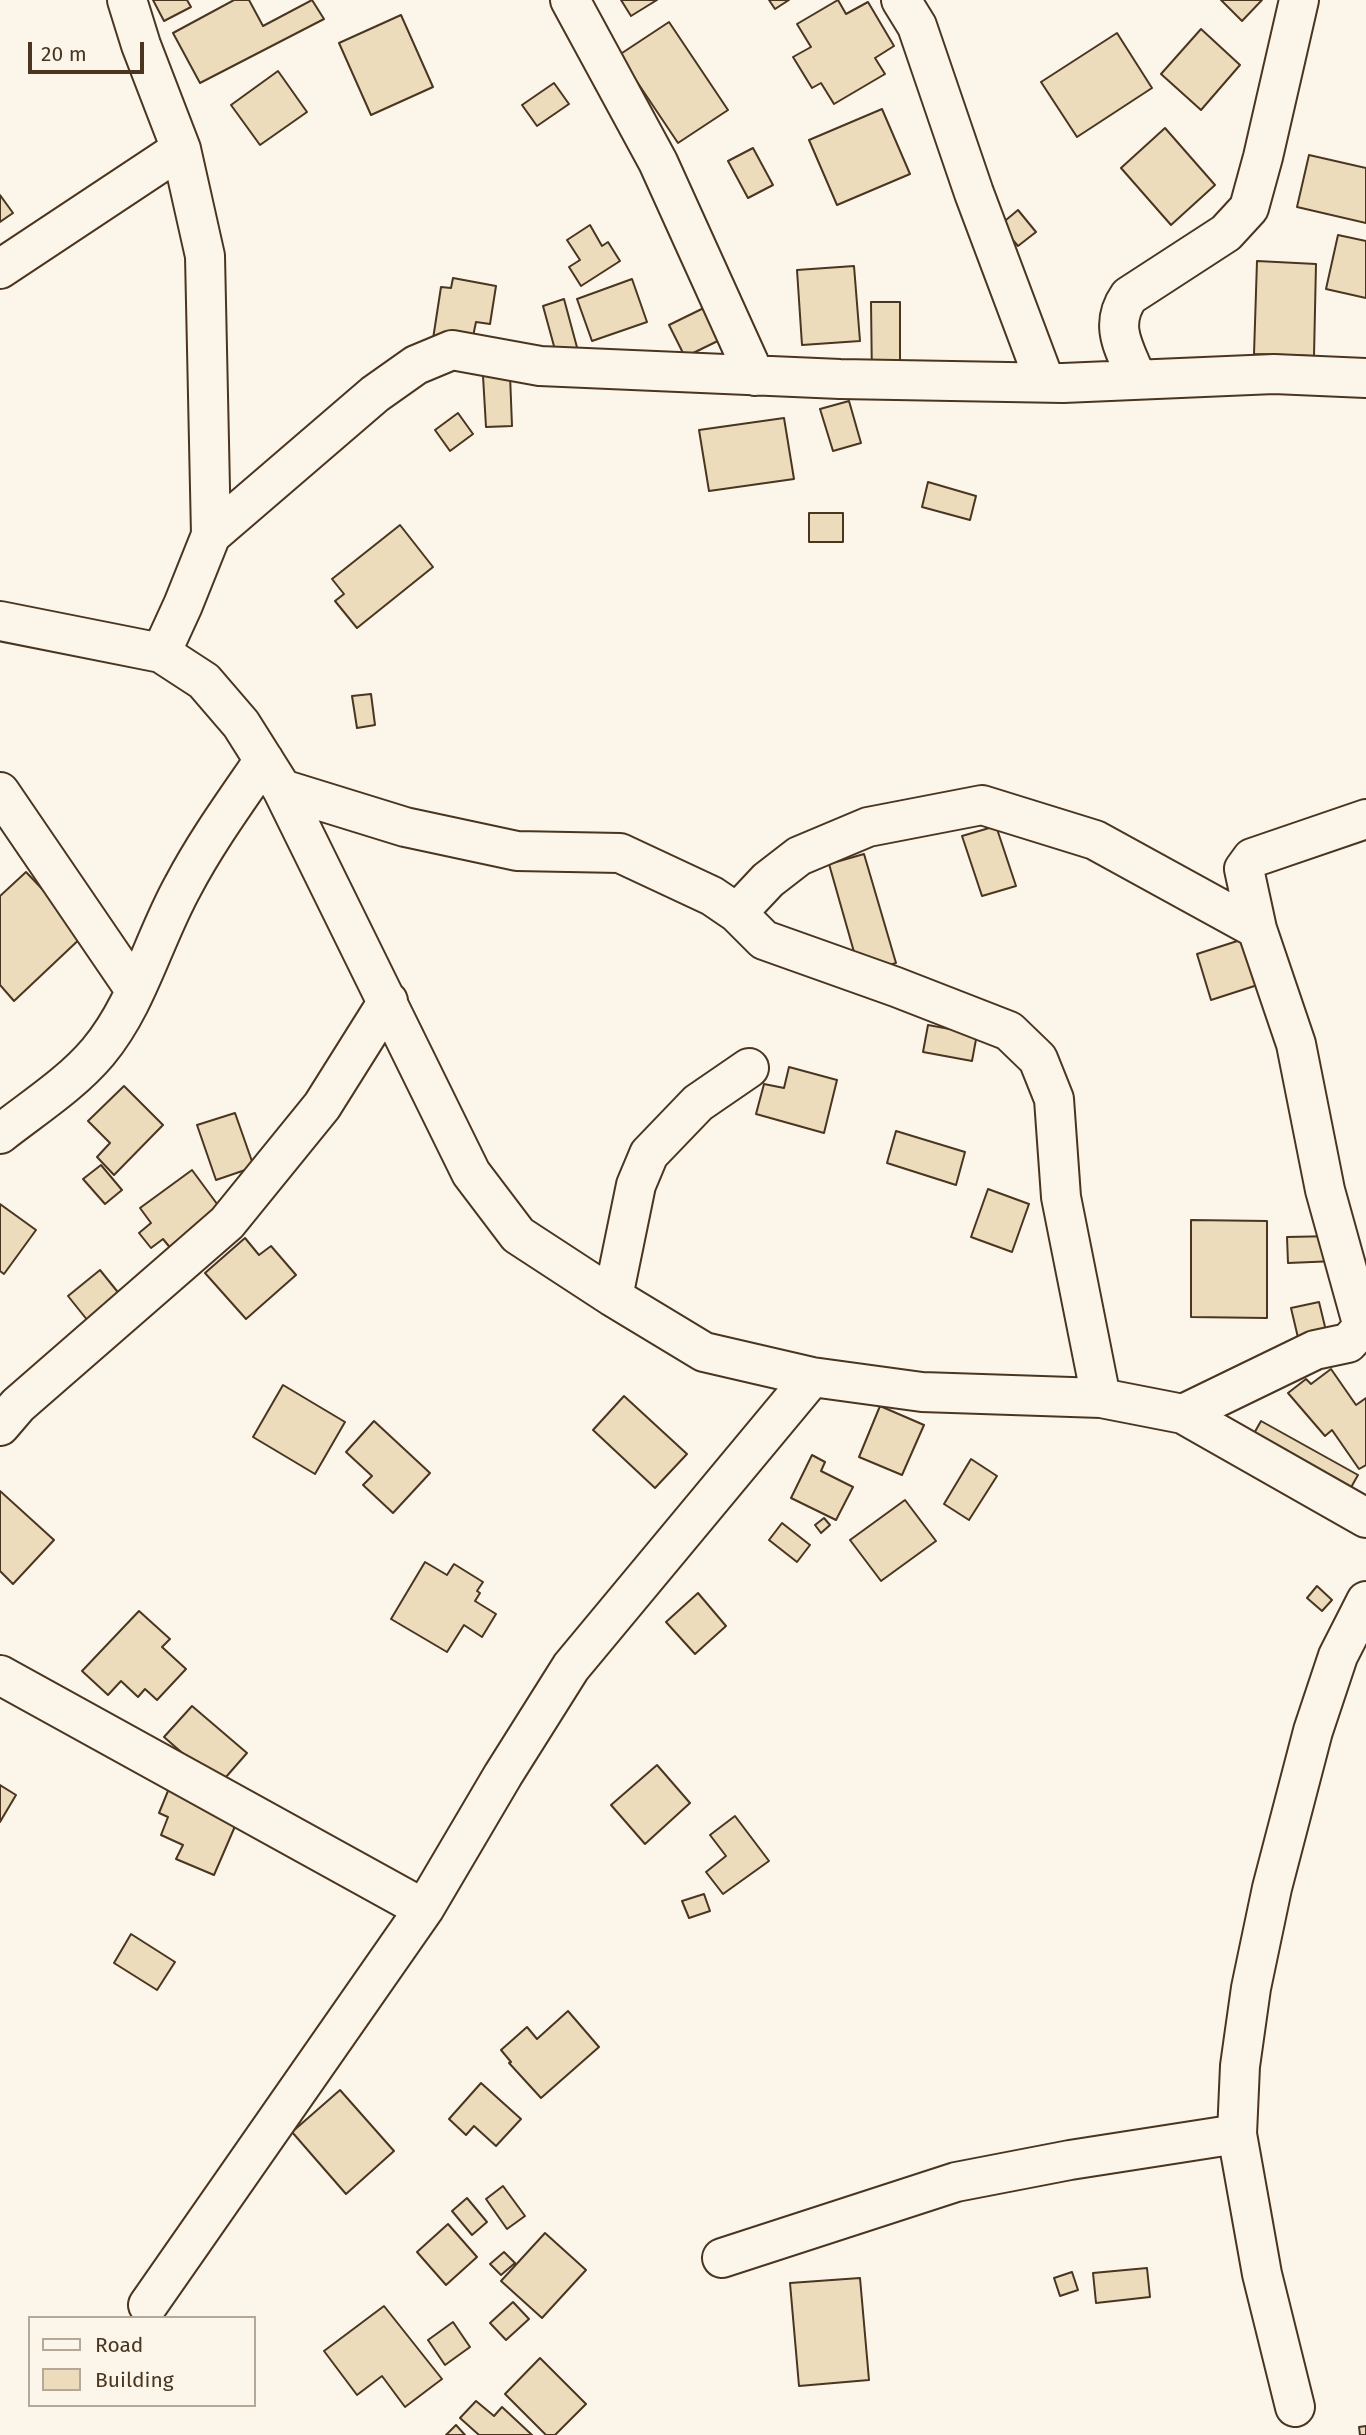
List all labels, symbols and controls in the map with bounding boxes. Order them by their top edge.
scale bar [32,28,147,72]
text: 20 m [41,41,87,67]
legend [28,2316,256,2407]
text: Road [95,2332,143,2358]
text: Building [95,2367,174,2393]

